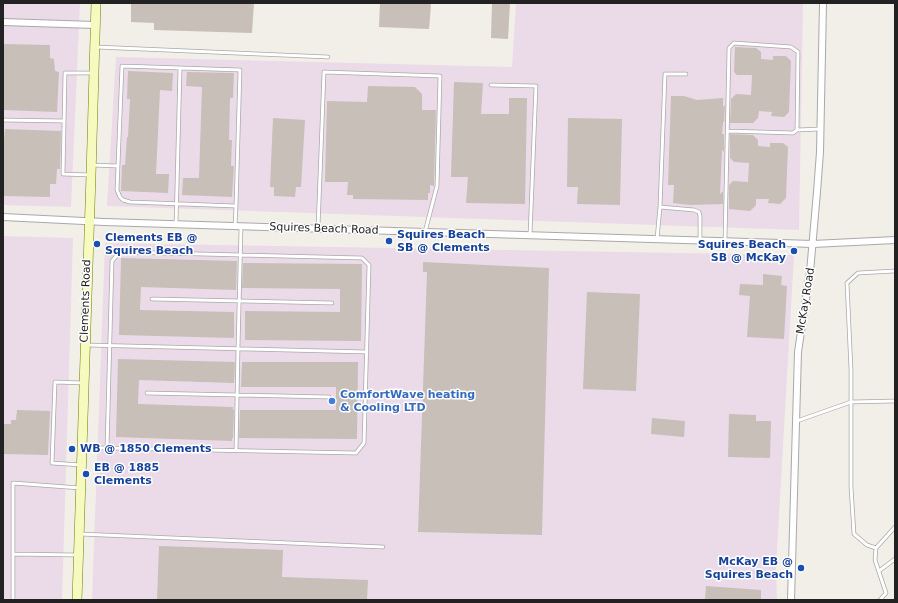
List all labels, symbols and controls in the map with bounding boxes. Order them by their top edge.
street label: Squires Beach Road [269,220,379,238]
place label: Squires Beach SB @ Clements [397,228,490,254]
place label: Clements EB @ Squires Beach [105,231,197,257]
marker: Squires Beach SB @ Clements [384,236,394,246]
place label: Squires Beach SB @ McKay [698,238,786,264]
marker: Clements EB @ Squires Beach [92,239,102,249]
marker: Squires Beach SB @ McKay [789,246,799,256]
street label: Clements Road [78,259,94,343]
street label: McKay Road [794,267,818,335]
place label: ComfortWave heating & Cooling LTD [340,388,475,414]
marker: ComfortWave heating & Cooling LTD [327,396,337,406]
place label: WB @ 1850 Clements [80,442,211,456]
marker: WB @ 1850 Clements [67,444,77,454]
place label: EB @ 1885 Clements [94,461,159,487]
marker: EB @ 1885 Clements [81,469,91,479]
place label: McKay EB @ Squires Beach [705,555,793,581]
marker: McKay EB @ Squires Beach [796,563,806,573]

